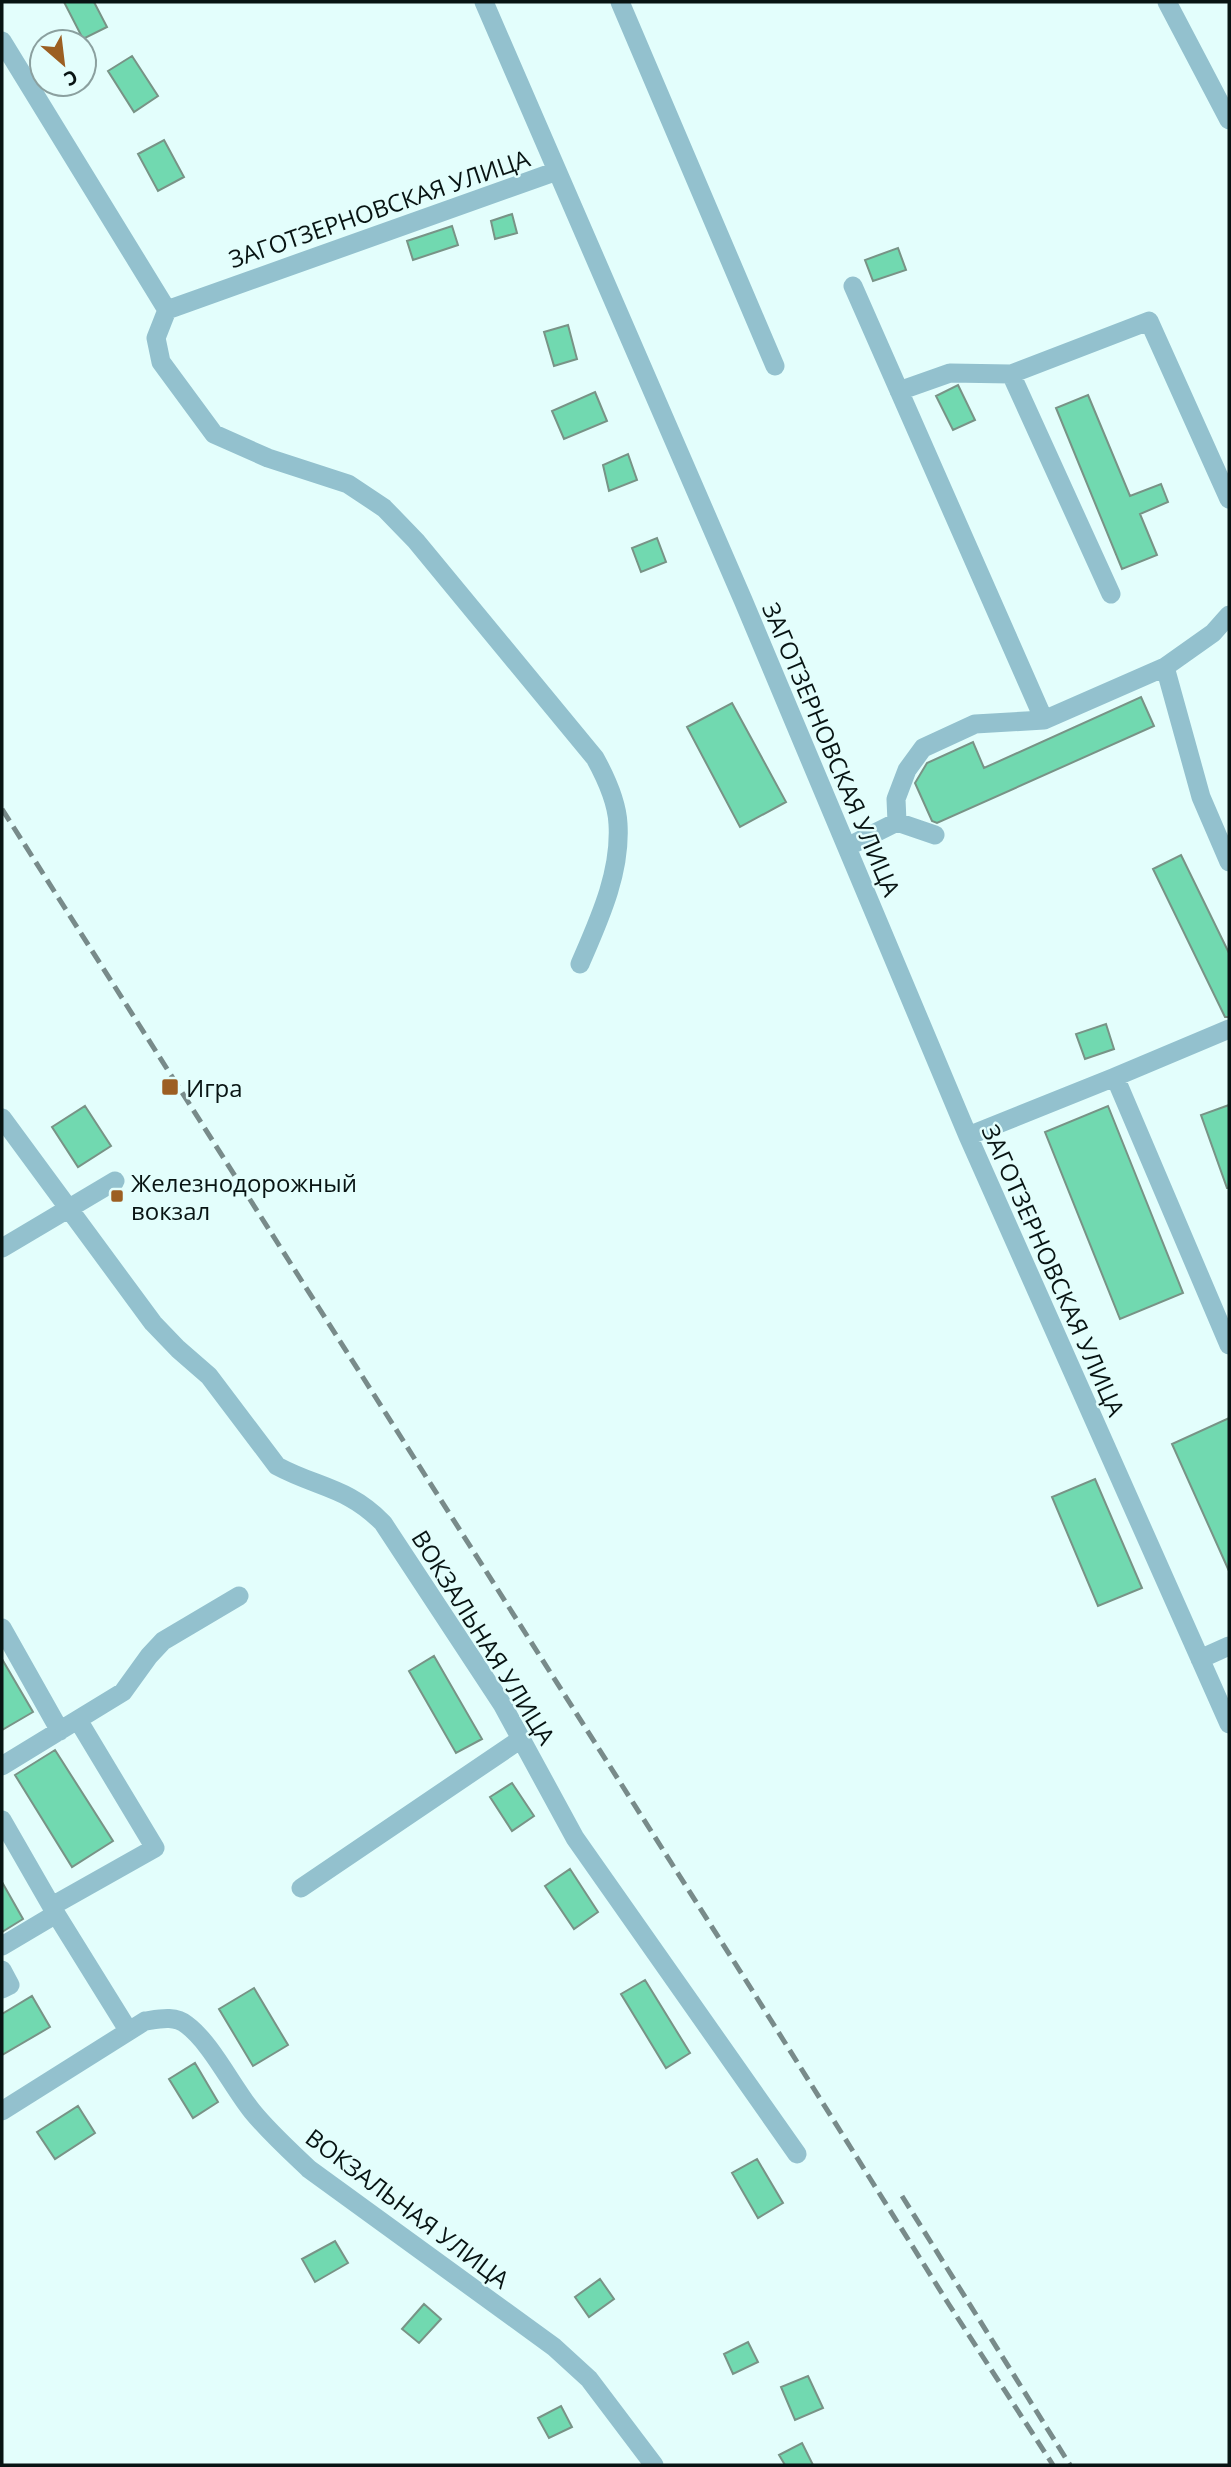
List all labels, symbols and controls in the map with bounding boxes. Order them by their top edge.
north arrow [28,28,98,98]
text: С [60,64,82,92]
street label: ЗАГОТЗЕРНОВСКАЯ УЛИЦА [224,141,535,275]
street label: ЗАГОТЗЕРНОВСКАЯ УЛИЦА [755,597,909,902]
place label: Игра [186,1071,243,1104]
marker: Игра [160,1077,180,1097]
street label: ЗАГОТЗЕРНОВСКАЯ УЛИЦА [975,1119,1134,1422]
place label: Железнодорожный вокзал [131,1166,357,1227]
marker: Железнодорожный вокзал [109,1188,125,1204]
street label: ВОКЗАЛЬНАЯ УЛИЦА [405,1523,564,1751]
street label: ВОКЗАЛЬНАЯ УЛИЦА [299,2120,517,2296]

